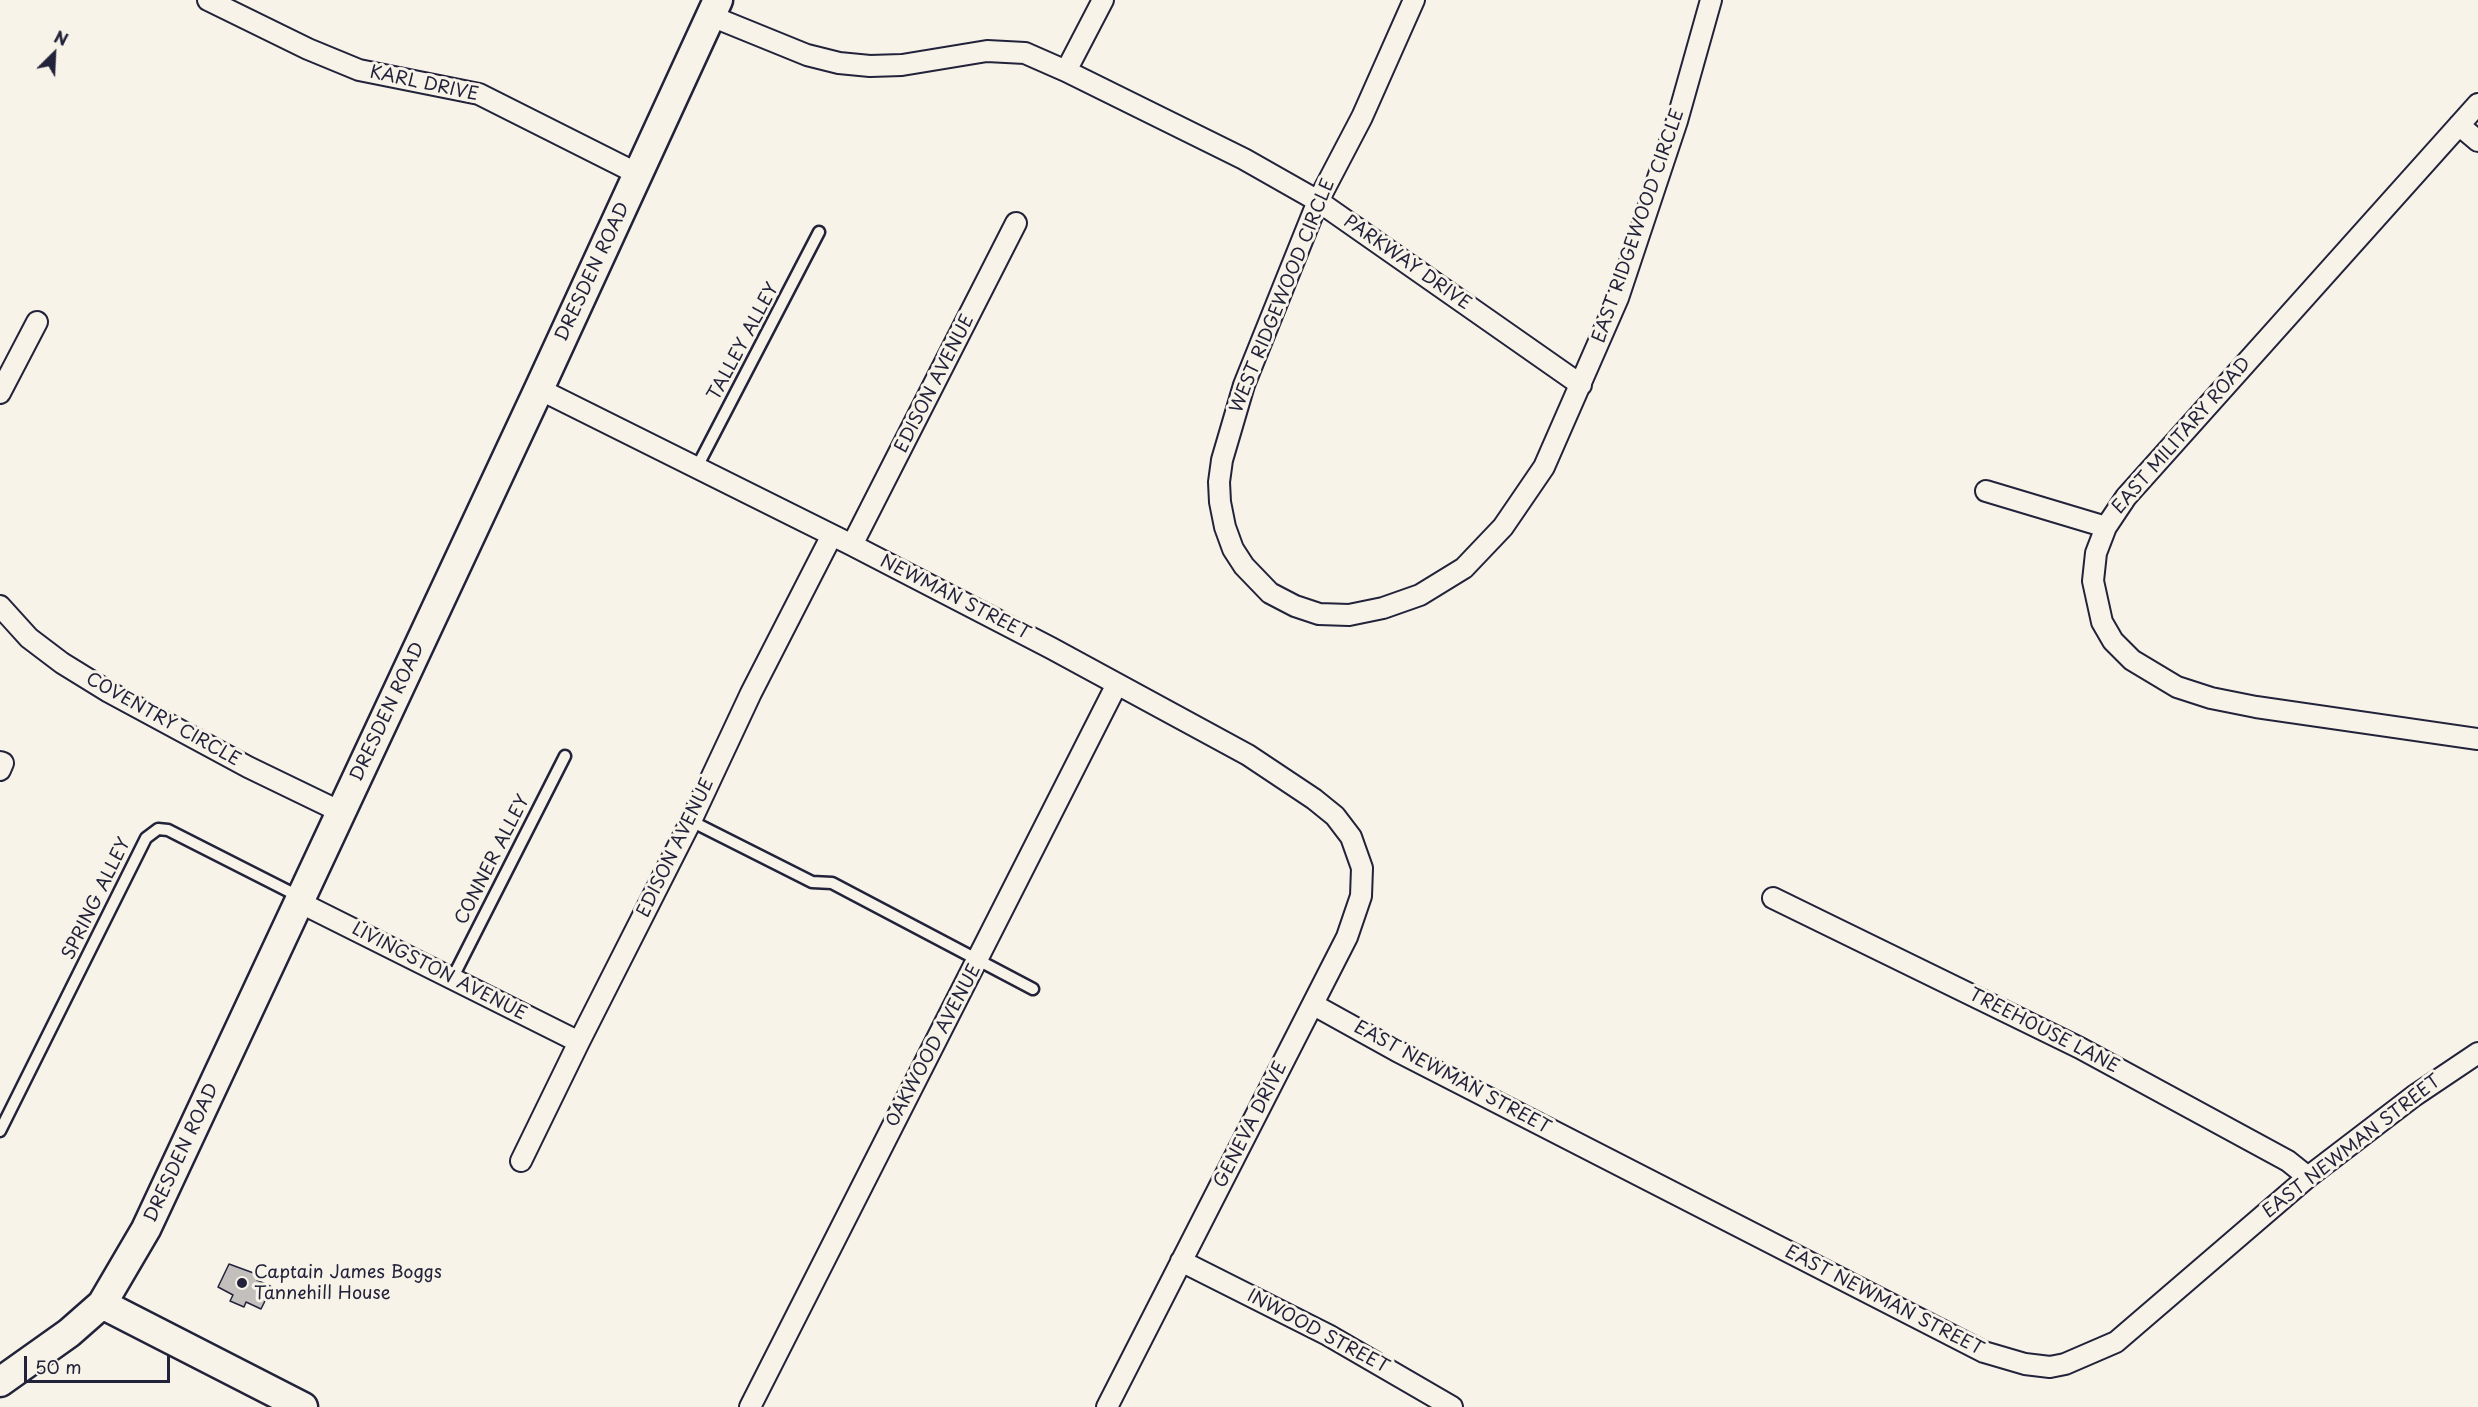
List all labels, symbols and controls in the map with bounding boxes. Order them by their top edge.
north arrow [24,24,84,84]
text: N [51,24,72,51]
street label: KARL DRIVE [368,62,480,106]
street label: EAST RIDGEWOOD CIRCLE [1589,106,1689,346]
street label: WEST RIDGEWOOD CIRCLE [1226,176,1340,416]
street label: DRESDEN ROAD [551,199,635,345]
street label: PARKWAY DRIVE [1339,211,1475,315]
street label: TALLEY ALLEY [704,279,784,405]
street label: EDISON AVENUE [891,311,979,457]
street label: EAST MILITARY ROAD [2108,353,2256,519]
street label: NEWMAN STREET [876,551,1034,645]
street label: DRESDEN ROAD [346,639,430,785]
street label: COVENTRY CIRCLE [82,669,244,771]
street label: EDISON AVENUE [633,775,719,921]
street label: CONNER ALLEY [451,792,535,928]
street label: SPRING ALLEY [58,834,136,964]
street label: LIVINGSTON AVENUE [348,919,530,1025]
street label: OAKWOOD AVENUE [882,961,986,1131]
street label: TREEHOUSE LANE [1965,984,2123,1078]
street label: EAST NEWMAN STREET [1350,1017,1554,1139]
street label: GENEVA DRIVE [1210,1058,1292,1192]
street label: EAST NEWMAN STREET [2259,1071,2445,1223]
street label: DRESDEN ROAD [140,1080,224,1226]
street label: EAST NEWMAN STREET [1781,1242,1987,1360]
place label: Captain James Boggs Tannehill House [254,1262,442,1304]
marker: Captain James Boggs Tannehill House [235,1276,249,1290]
street label: INWOOD STREET [1243,1285,1393,1379]
scale bar [27,1344,172,1382]
text: 50 m [35,1353,82,1380]

